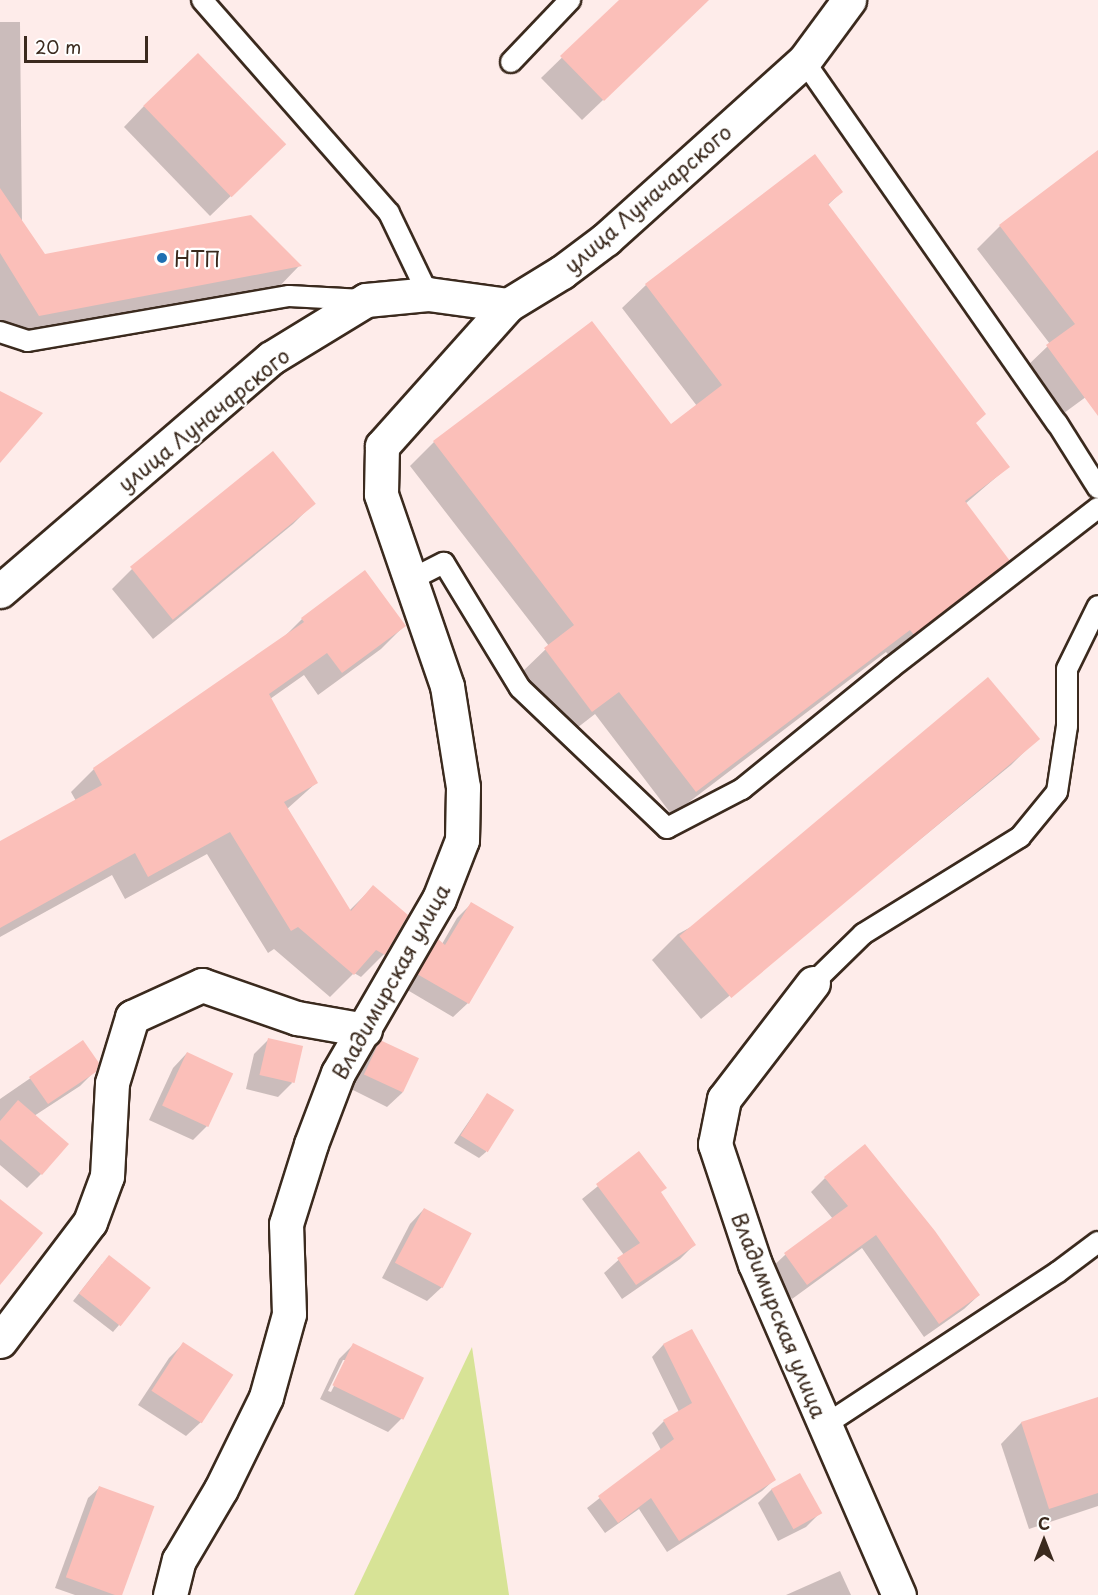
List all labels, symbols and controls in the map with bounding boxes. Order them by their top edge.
scale bar [27,24,152,62]
text: 20 m [35,33,81,60]
street label: улица Луначарского [558,118,736,278]
place label: НТП [174,245,221,271]
marker: НТП [155,251,169,265]
street label: улица Луначарского [112,342,294,496]
street label: Владимирская улица [326,878,454,1084]
street label: Владимирская улица [727,1208,833,1422]
north arrow [1014,1511,1074,1571]
text: С [1038,1511,1050,1535]

